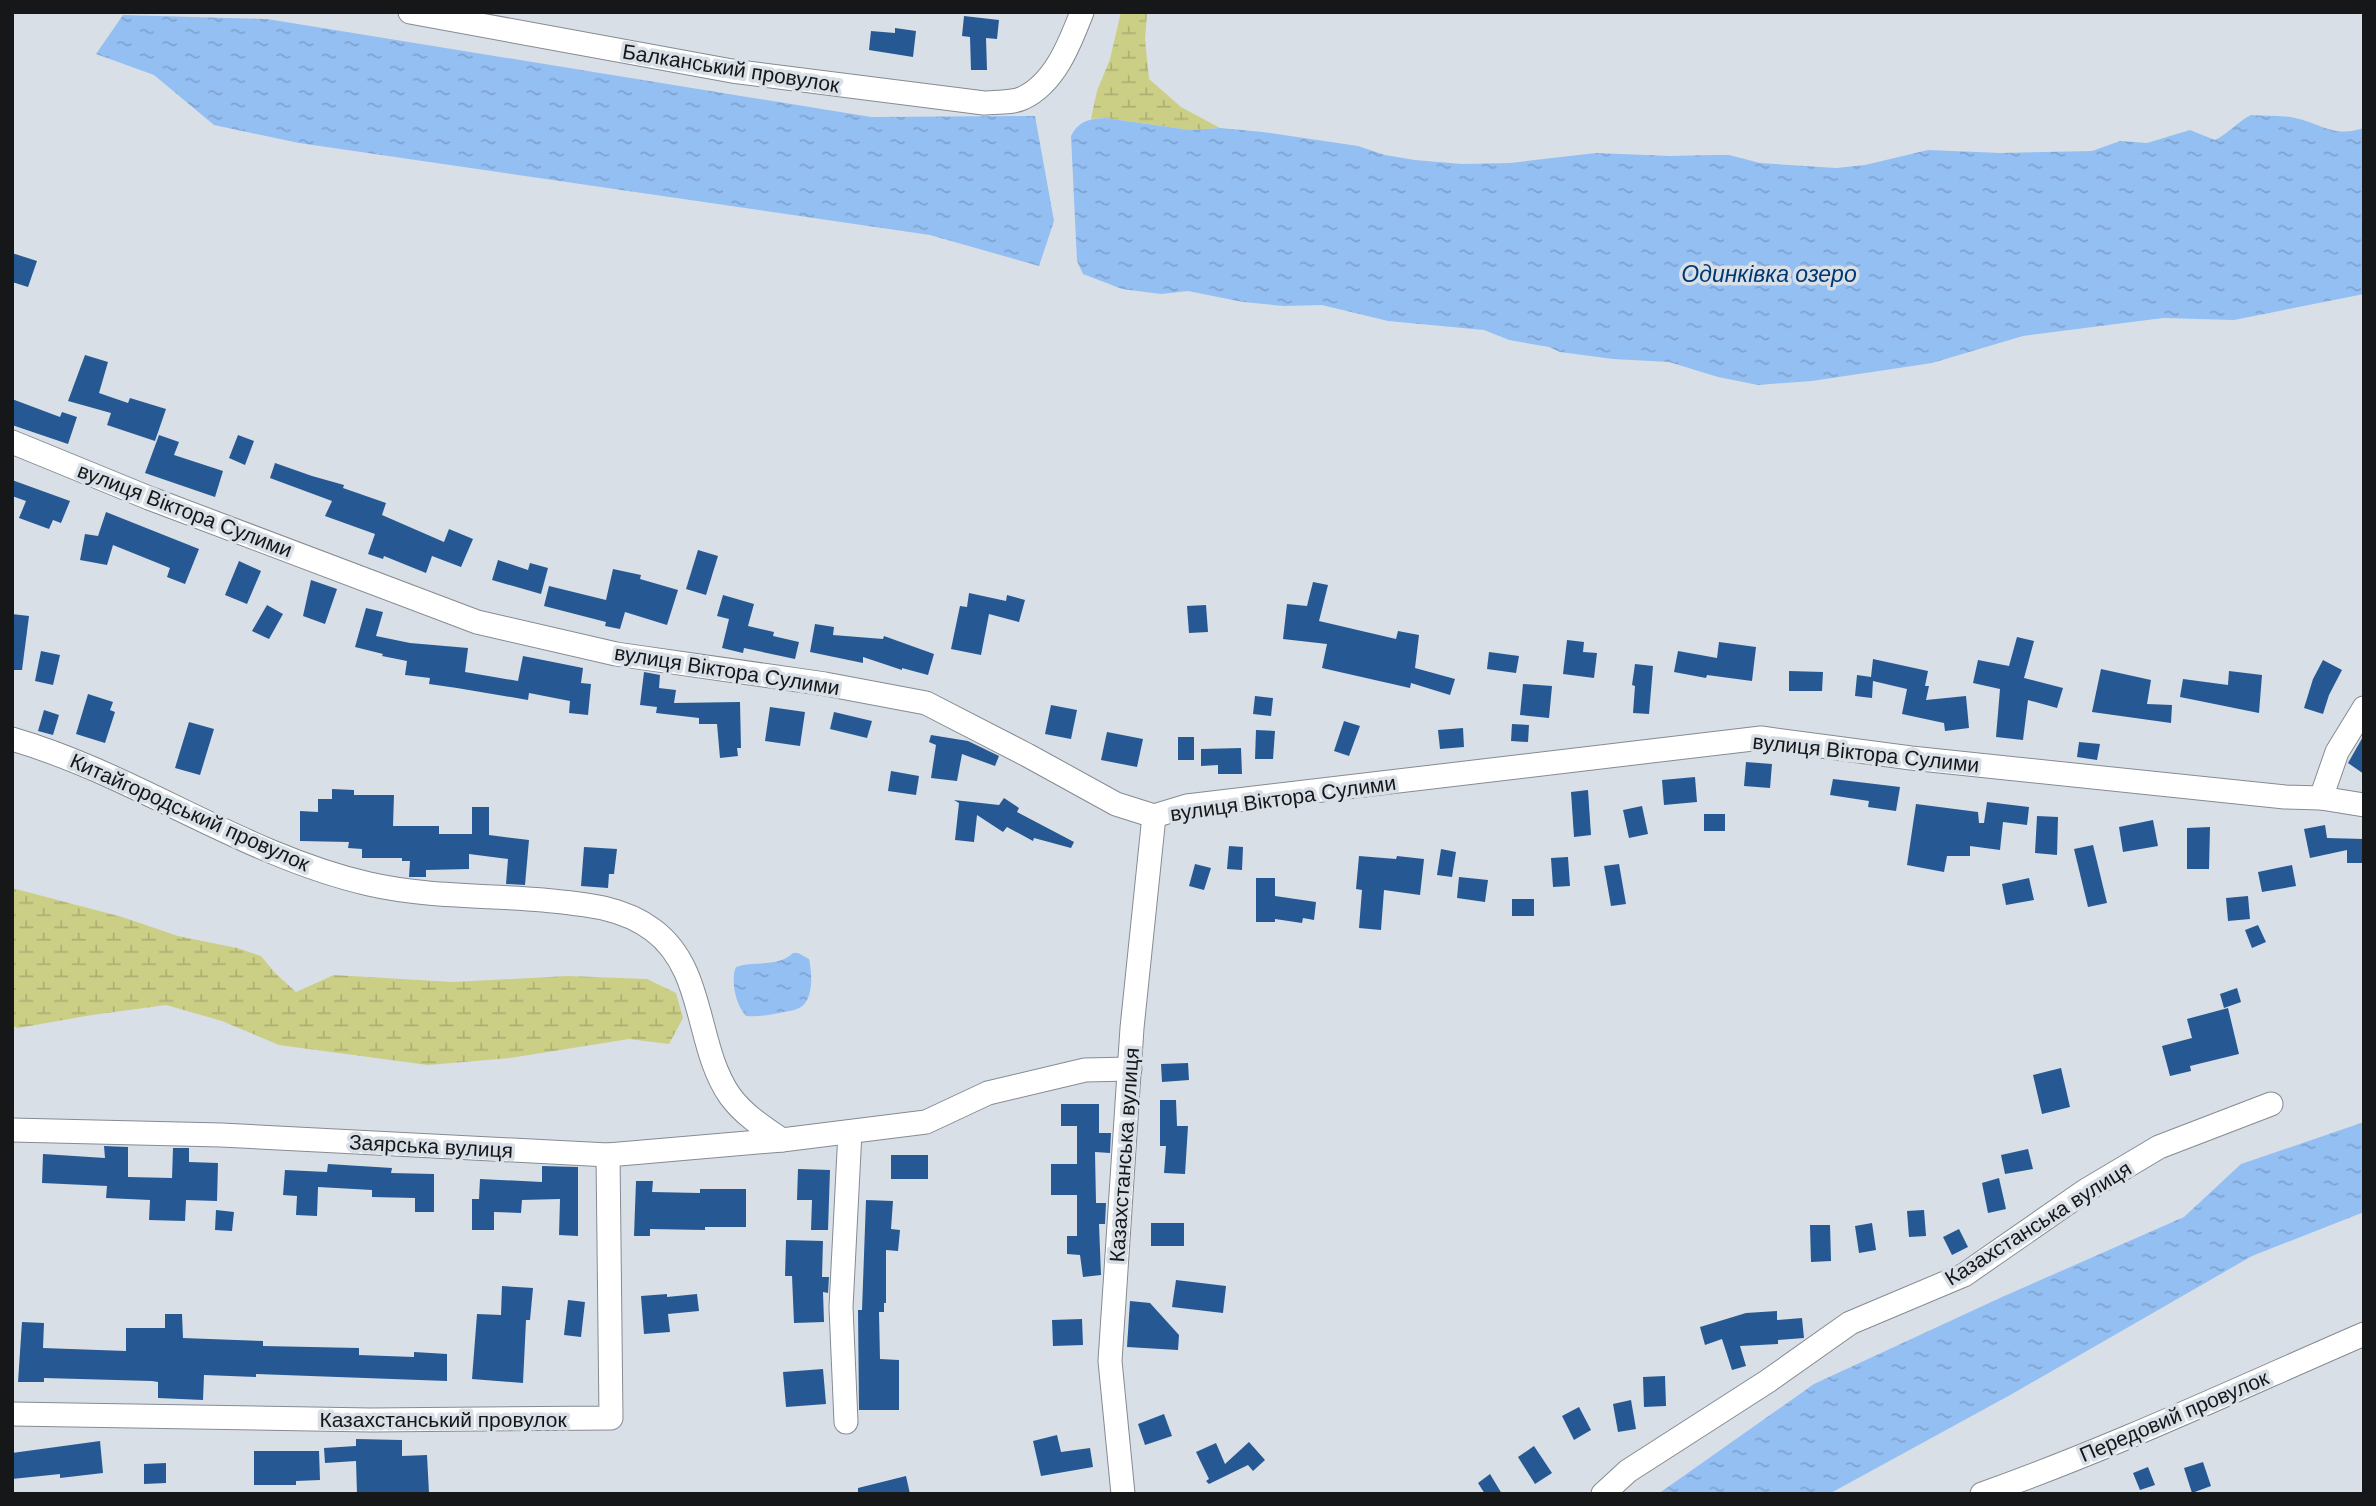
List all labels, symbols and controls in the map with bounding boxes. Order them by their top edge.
street label: Балканський провулок [621,39,842,97]
water label: Одинківка озеро [1681,261,1857,287]
street label: вулиця Віктора Сулими [75,458,295,562]
street label: вулиця Віктора Сулими [613,641,841,699]
street label: вулиця Віктора Сулими [1752,730,1980,776]
street label: Китайгородський провулок [67,749,314,876]
street label: вулиця Віктора Сулими [1169,771,1397,825]
street label: Казахстанська вулиця [1105,1047,1143,1263]
street label: Заярська вулиця [348,1130,514,1162]
street label: Казахстанська вулиця [1941,1156,2135,1290]
street label: Передовий провулок [2076,1365,2273,1466]
street label: Казахстанський провулок [319,1408,567,1431]

